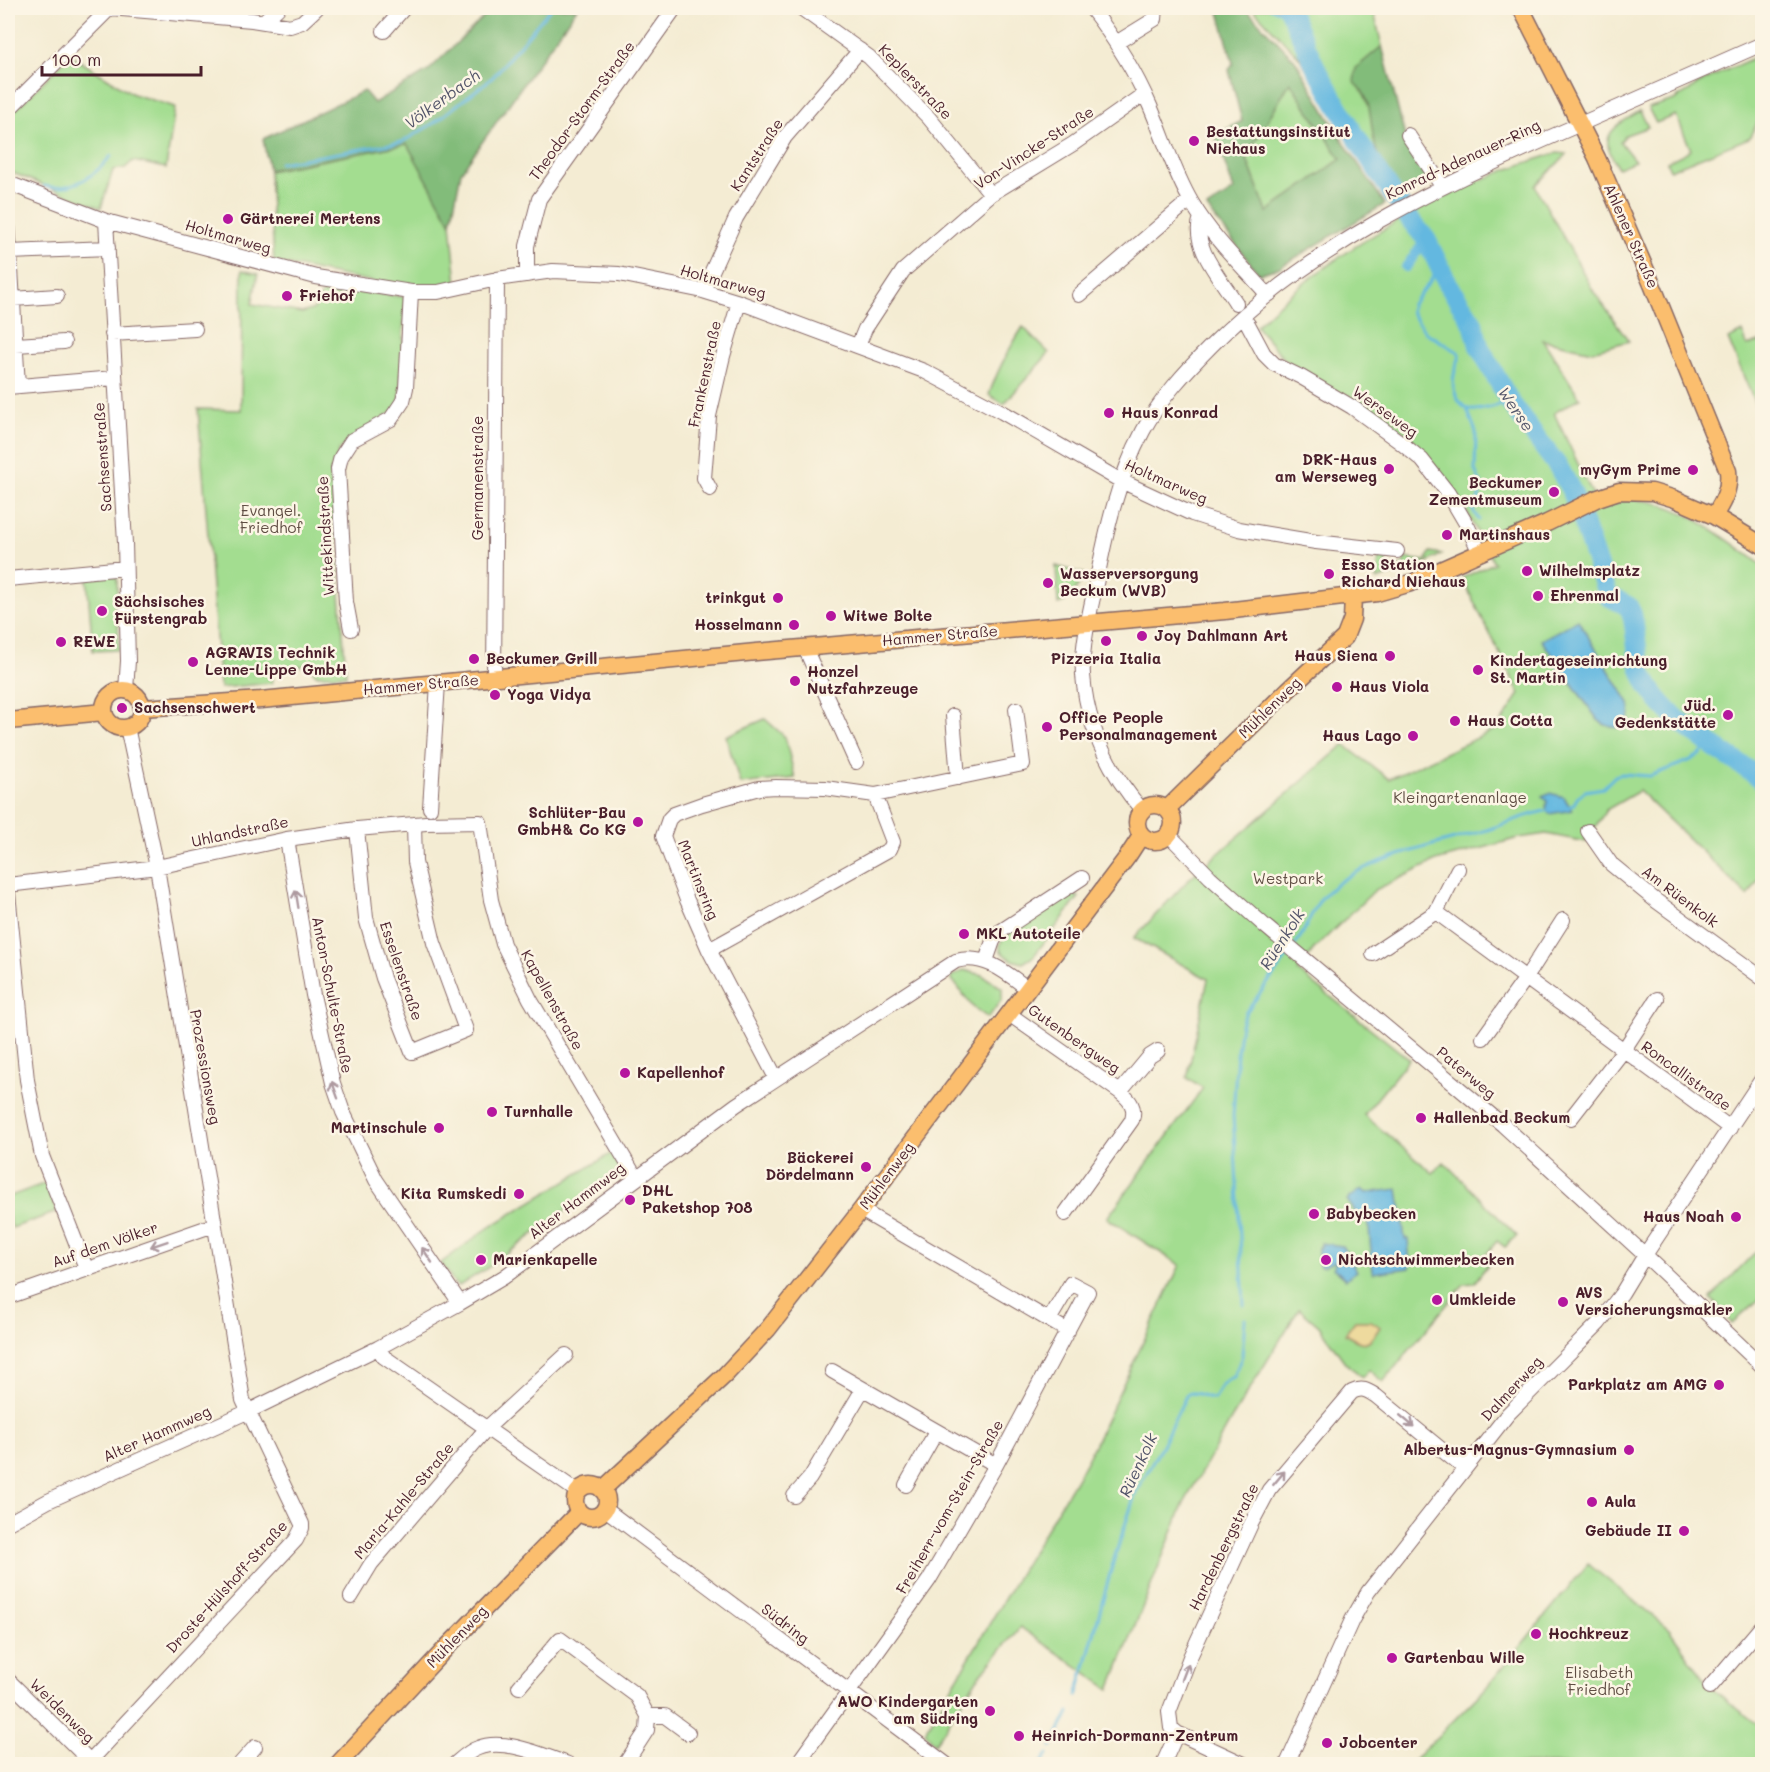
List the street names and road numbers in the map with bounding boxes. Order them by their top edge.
street label: Theodor-Storm-Straße [524,37,639,184]
street label: Keplerstraße [875,39,957,123]
street label: Von-Vincke-Straße [970,101,1097,193]
street label: Kantstraße [725,114,787,195]
street label: Konrad-Adenauer-Ring [1382,114,1543,204]
street label: Ahlener Straße [1600,180,1664,291]
street label: Holtmarweg [183,214,274,258]
street label: Holtmarweg [678,259,769,303]
street label: Frankenstraße [683,319,725,429]
street label: Werseweg [1349,381,1423,442]
street label: Sachsenstraße [88,402,116,512]
street label: Germanenstraße [467,416,487,540]
street label: Holtmarweg [1122,454,1211,508]
street label: Wittekindstraße [312,476,338,597]
street label: Hammer Straße [881,620,999,650]
street label: Hammer Straße [362,669,480,699]
street label: Mühlenweg [1234,672,1305,742]
street label: Uhlandstraße [189,811,290,851]
street label: Martinsring [674,837,724,923]
street label: Am Rüenkolk [1638,861,1723,932]
street label: Anton-Schulte-Straße [308,915,358,1075]
street label: Esselenstraße [376,919,428,1023]
street label: Kapellenstraße [517,946,589,1053]
street label: Gutenbergweg [1025,999,1125,1078]
street label: Prozessionsweg [186,1008,226,1126]
street label: Roncallistraße [1638,1036,1736,1115]
street label: Paterweg [1433,1042,1501,1103]
street label: Mühlenweg [854,1137,918,1213]
street label: Alter Hammweg [524,1157,629,1243]
street label: Auf dem Völker [49,1217,160,1272]
street label: Dalmerweg [1476,1351,1547,1425]
street label: Alter Hammweg [100,1400,214,1466]
street label: Freiherr-vom-Stein-Straße [891,1416,1007,1597]
street label: Maria-Kahle-Straße [349,1438,458,1563]
street label: Hardenbergstraße [1184,1480,1263,1614]
street label: Droste-Hülshoff-Straße [161,1516,291,1657]
street label: Südring [758,1599,814,1648]
street label: Mühlenweg [421,1601,491,1672]
street label: Weidenweg [26,1674,100,1747]

